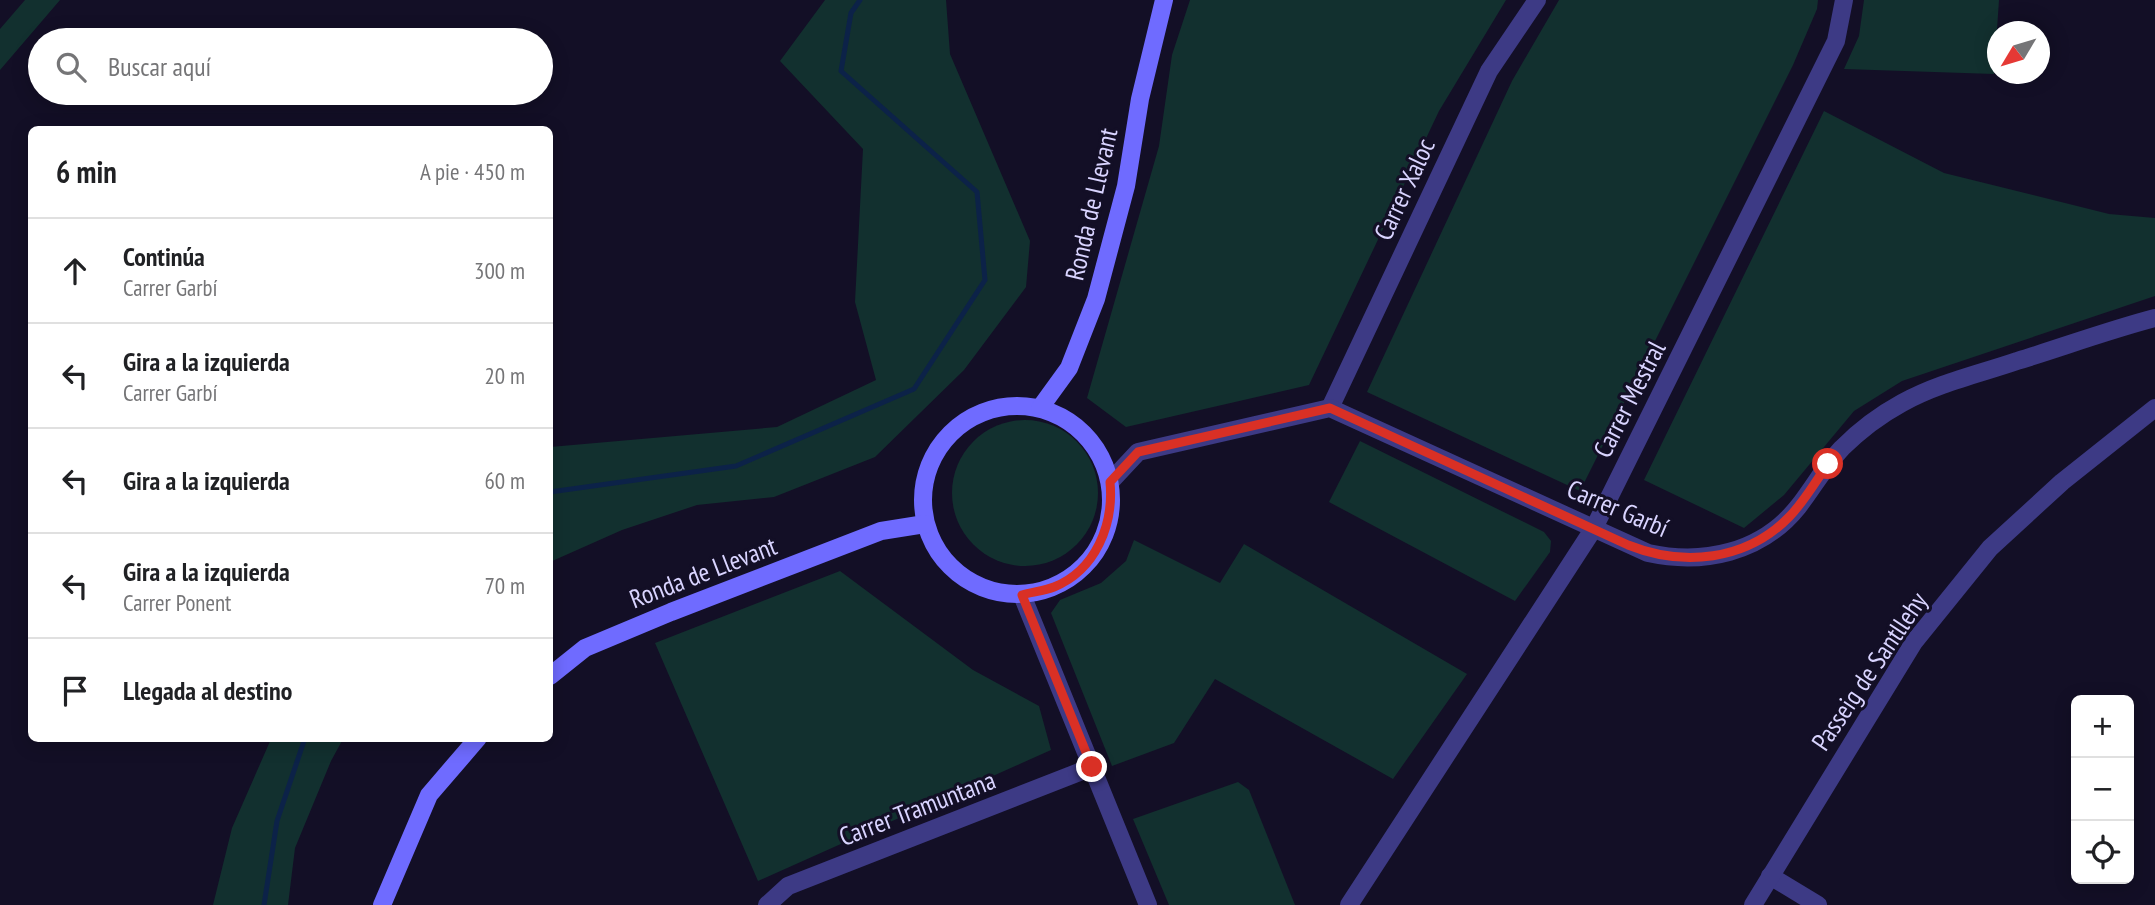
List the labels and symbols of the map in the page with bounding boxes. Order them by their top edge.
north arrow [1987,21,2050,84]
street label: Ronda de Llevant [1057,125,1125,283]
street label: Carrer Xaloc [1366,133,1442,245]
street label: Carrer Mestral [1586,335,1672,463]
route start [1812,448,1843,479]
street label: Carrer Garbí [1562,472,1674,544]
street label: Ronda de Llevant [625,529,781,615]
street label: Passeig de Santllehy [1804,585,1934,756]
route end [1076,751,1107,782]
street label: Carrer Tramuntana [834,763,1000,853]

